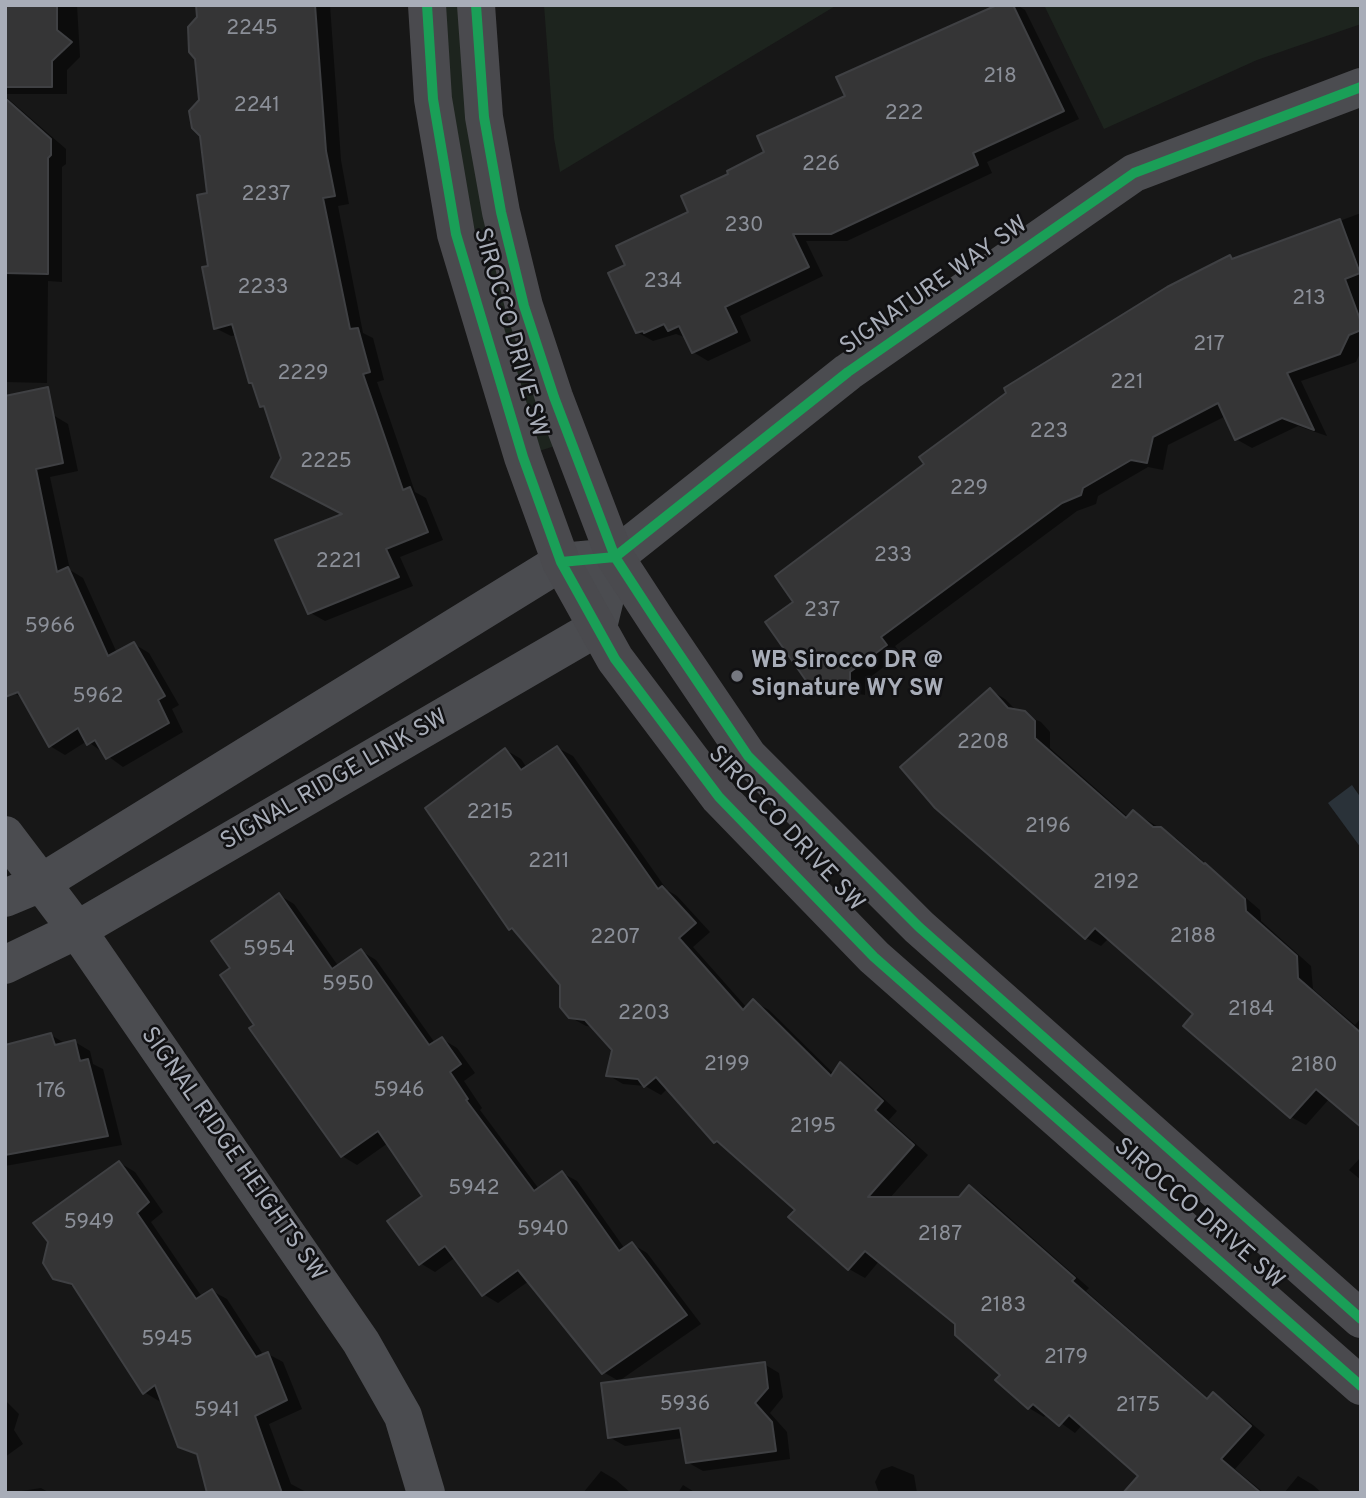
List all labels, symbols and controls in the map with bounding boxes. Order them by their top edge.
house number: 2245 [226,17,278,43]
house number: 218 [983,65,1017,91]
house number: 2241 [234,94,280,120]
house number: 222 [885,102,923,128]
house number: 226 [802,153,840,179]
house number: 2237 [241,183,291,209]
street label: SIGNATURE WAY SW [836,211,1034,363]
house number: 230 [725,214,763,240]
street label: SIROCCO DRIVE SW [465,225,553,441]
house number: 234 [644,270,682,296]
house number: 2233 [238,276,288,302]
house number: 213 [1292,287,1326,313]
house number: 217 [1193,333,1225,359]
house number: 2229 [277,362,329,388]
house number: 221 [1110,371,1144,397]
house number: 223 [1030,420,1068,446]
house number: 2225 [300,450,352,476]
house number: 229 [950,477,988,503]
house number: 233 [874,544,912,570]
house number: 2221 [316,550,362,576]
house number: 237 [804,599,840,625]
house number: 5966 [25,615,75,641]
place label: WB Sirocco DR @ Signature WY SW [751,648,944,704]
marker: WB Sirocco DR @ Signature WY SW [729,668,745,684]
house number: 5962 [73,685,123,711]
street label: SIGNAL RIDGE LINK SW [216,704,454,858]
house number: 2208 [957,731,1009,757]
street label: SIROCCO DRIVE SW [701,741,869,919]
house number: 2215 [467,801,513,827]
house number: 2196 [1025,815,1071,841]
house number: 2211 [528,850,570,876]
house number: 2192 [1093,871,1139,897]
house number: 2188 [1170,925,1216,951]
house number: 2207 [590,926,640,952]
house number: 5954 [243,938,295,964]
house number: 5950 [322,973,374,999]
house number: 2184 [1228,998,1274,1024]
house number: 2203 [618,1002,670,1028]
street label: SIGNAL RIDGE HEIGHTS SW [133,1022,331,1288]
house number: 2199 [704,1053,750,1079]
house number: 2180 [1291,1054,1337,1080]
house number: 5946 [374,1079,424,1105]
house number: 176 [36,1080,66,1106]
house number: 2195 [790,1115,836,1141]
street label: SIROCCO DRIVE SW [1107,1133,1289,1297]
house number: 5942 [448,1177,500,1203]
house number: 5949 [64,1211,114,1237]
house number: 5940 [517,1218,569,1244]
house number: 2187 [918,1223,962,1249]
house number: 2183 [980,1294,1026,1320]
house number: 5945 [141,1328,193,1354]
house number: 2179 [1044,1346,1088,1372]
house number: 5936 [660,1393,710,1419]
house number: 2175 [1116,1394,1160,1420]
house number: 5941 [194,1399,240,1425]

